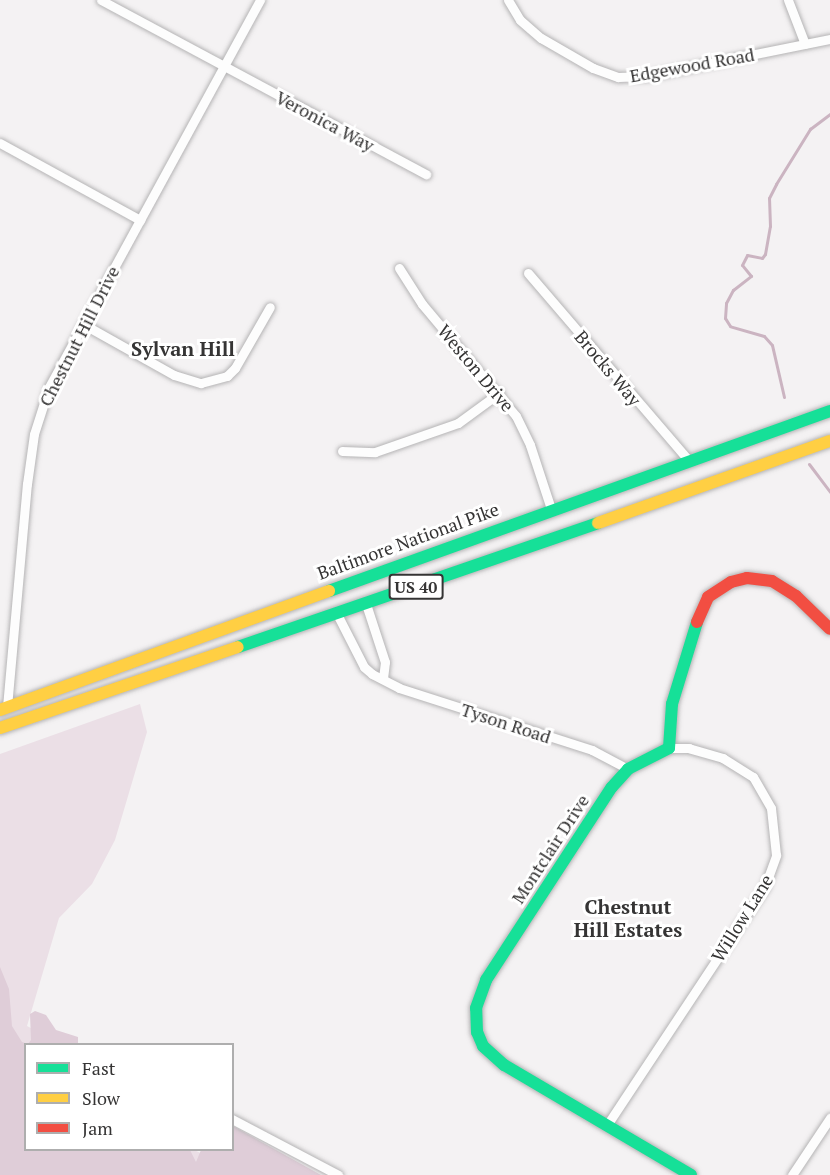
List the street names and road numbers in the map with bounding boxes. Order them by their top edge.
street label: Edgewood Road [628,43,756,87]
street label: Veronica Way [272,86,378,156]
street label: Chestnut Hill Drive [34,262,124,410]
street label: Weston Drive [433,320,519,416]
street label: Brocks Way [570,326,646,410]
street label: Baltimore National Pike [314,498,502,584]
road number: US 40 [388,574,444,600]
street label: Tyson Road [458,698,554,748]
street label: Montclair Drive [507,791,593,907]
street label: Willow Lane [707,870,777,966]

